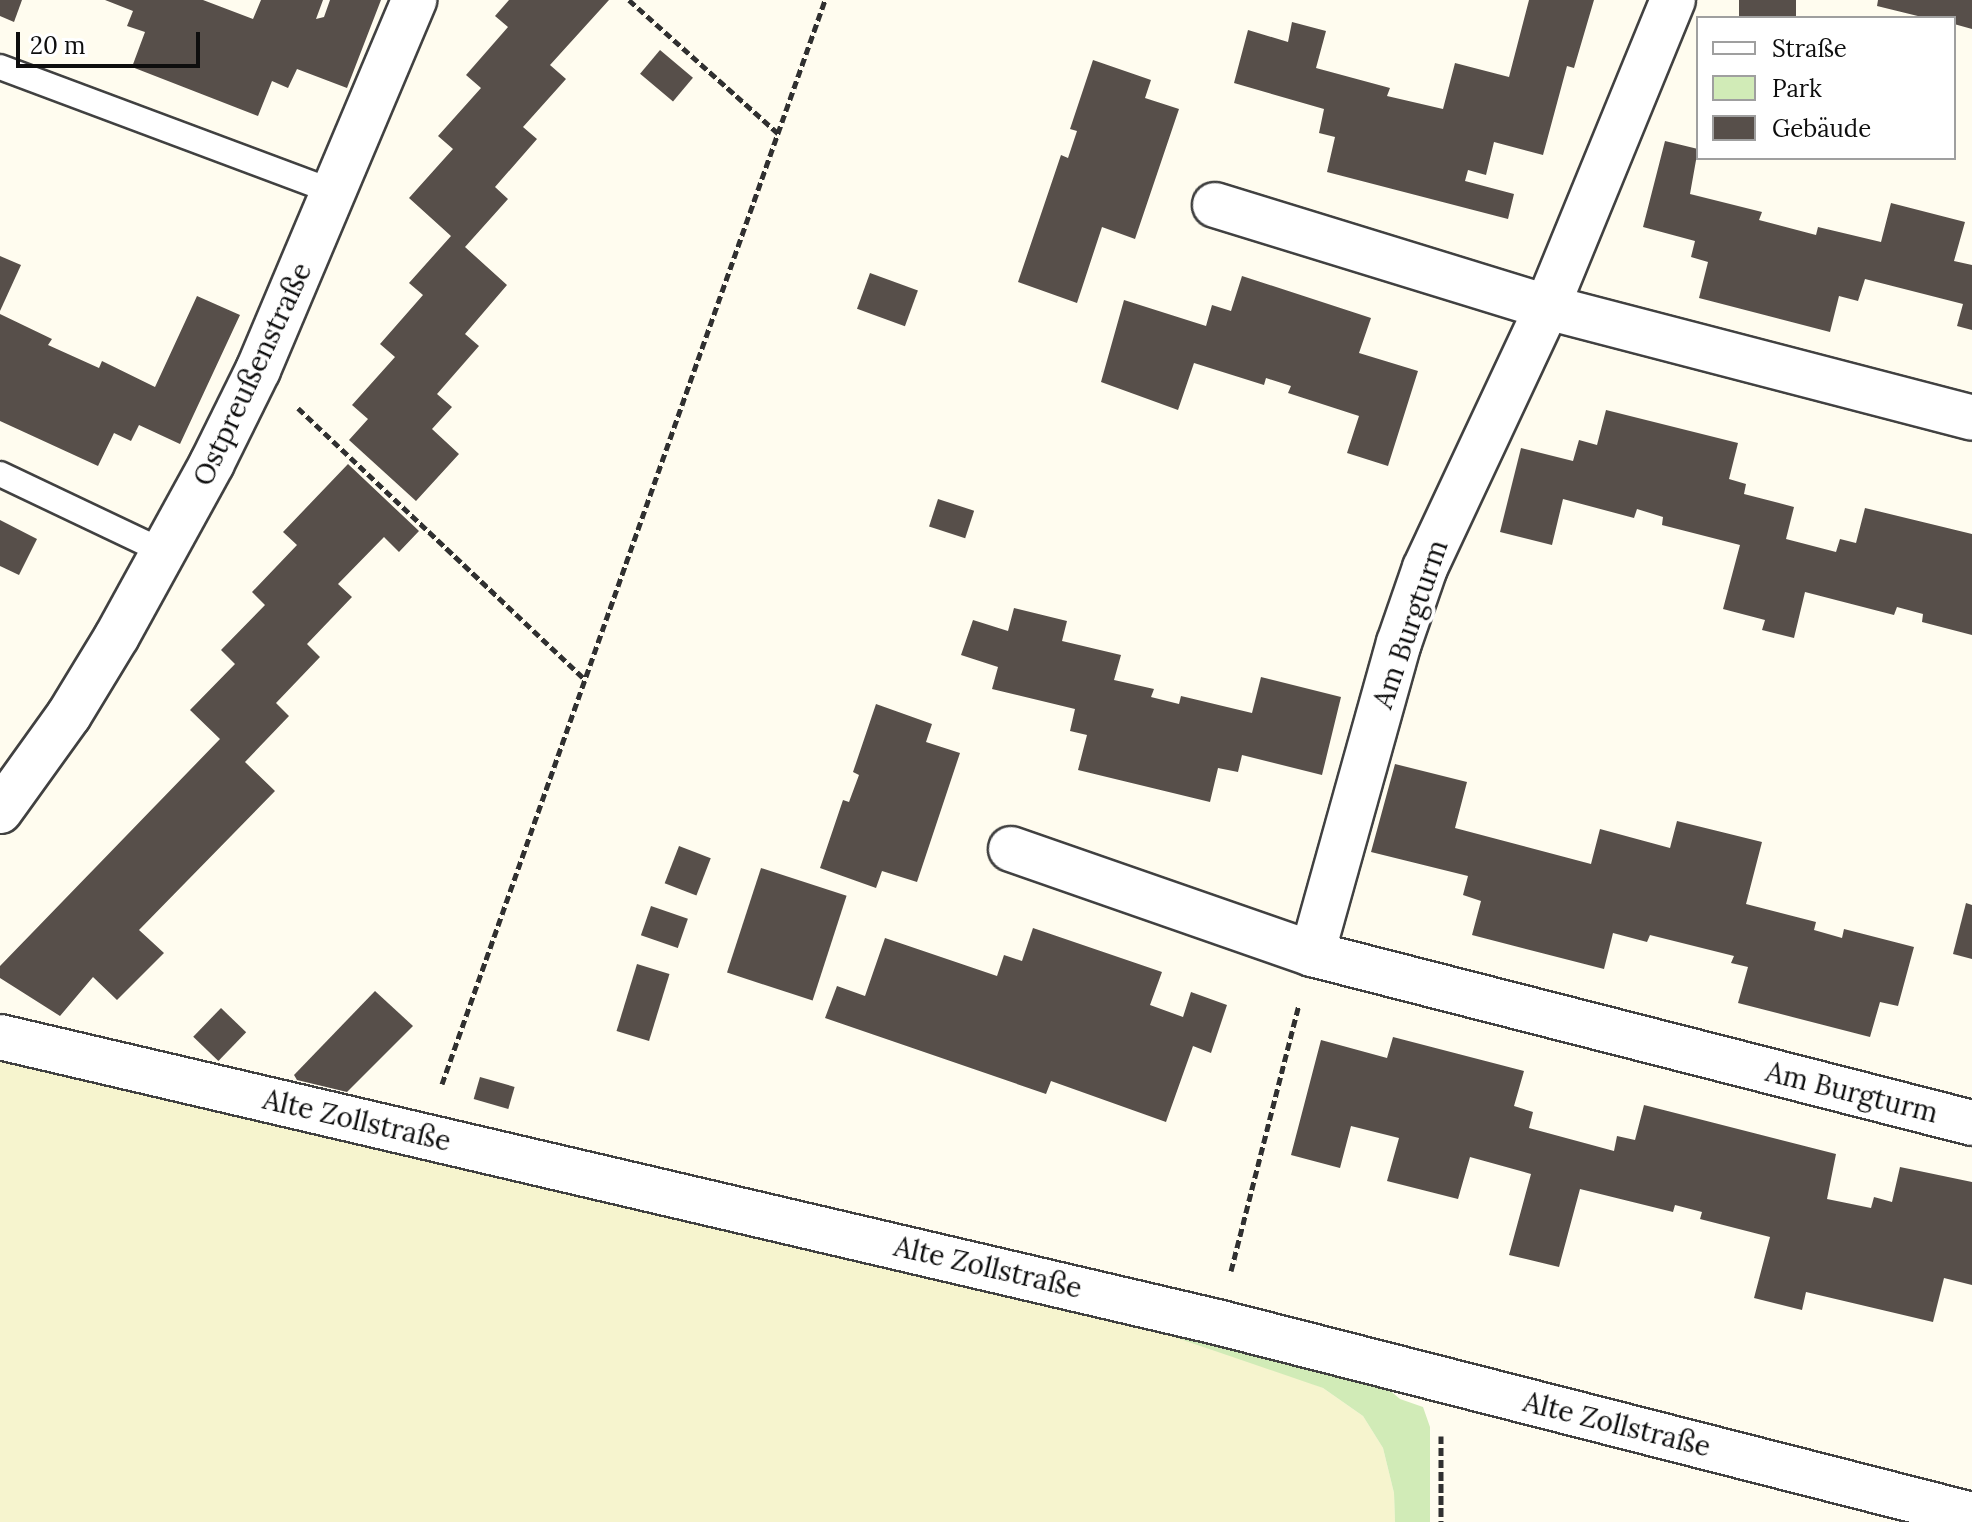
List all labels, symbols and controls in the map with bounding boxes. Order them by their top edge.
scale bar [20,16,204,66]
legend [1696,16,1956,160]
text: 20 m [30,30,86,61]
text: Straße [1772,33,1847,64]
text: Park [1772,73,1822,104]
text: Gebäude [1772,113,1871,144]
street label: Ostpreußenstraße [186,257,318,491]
street label: Am Burgturm [1365,535,1455,713]
street label: Am Burgturm [1763,1054,1941,1130]
street label: Alte Zollstraße [260,1082,454,1158]
street label: Alte Zollstraße [891,1229,1085,1305]
street label: Alte Zollstraße [1520,1385,1714,1463]

